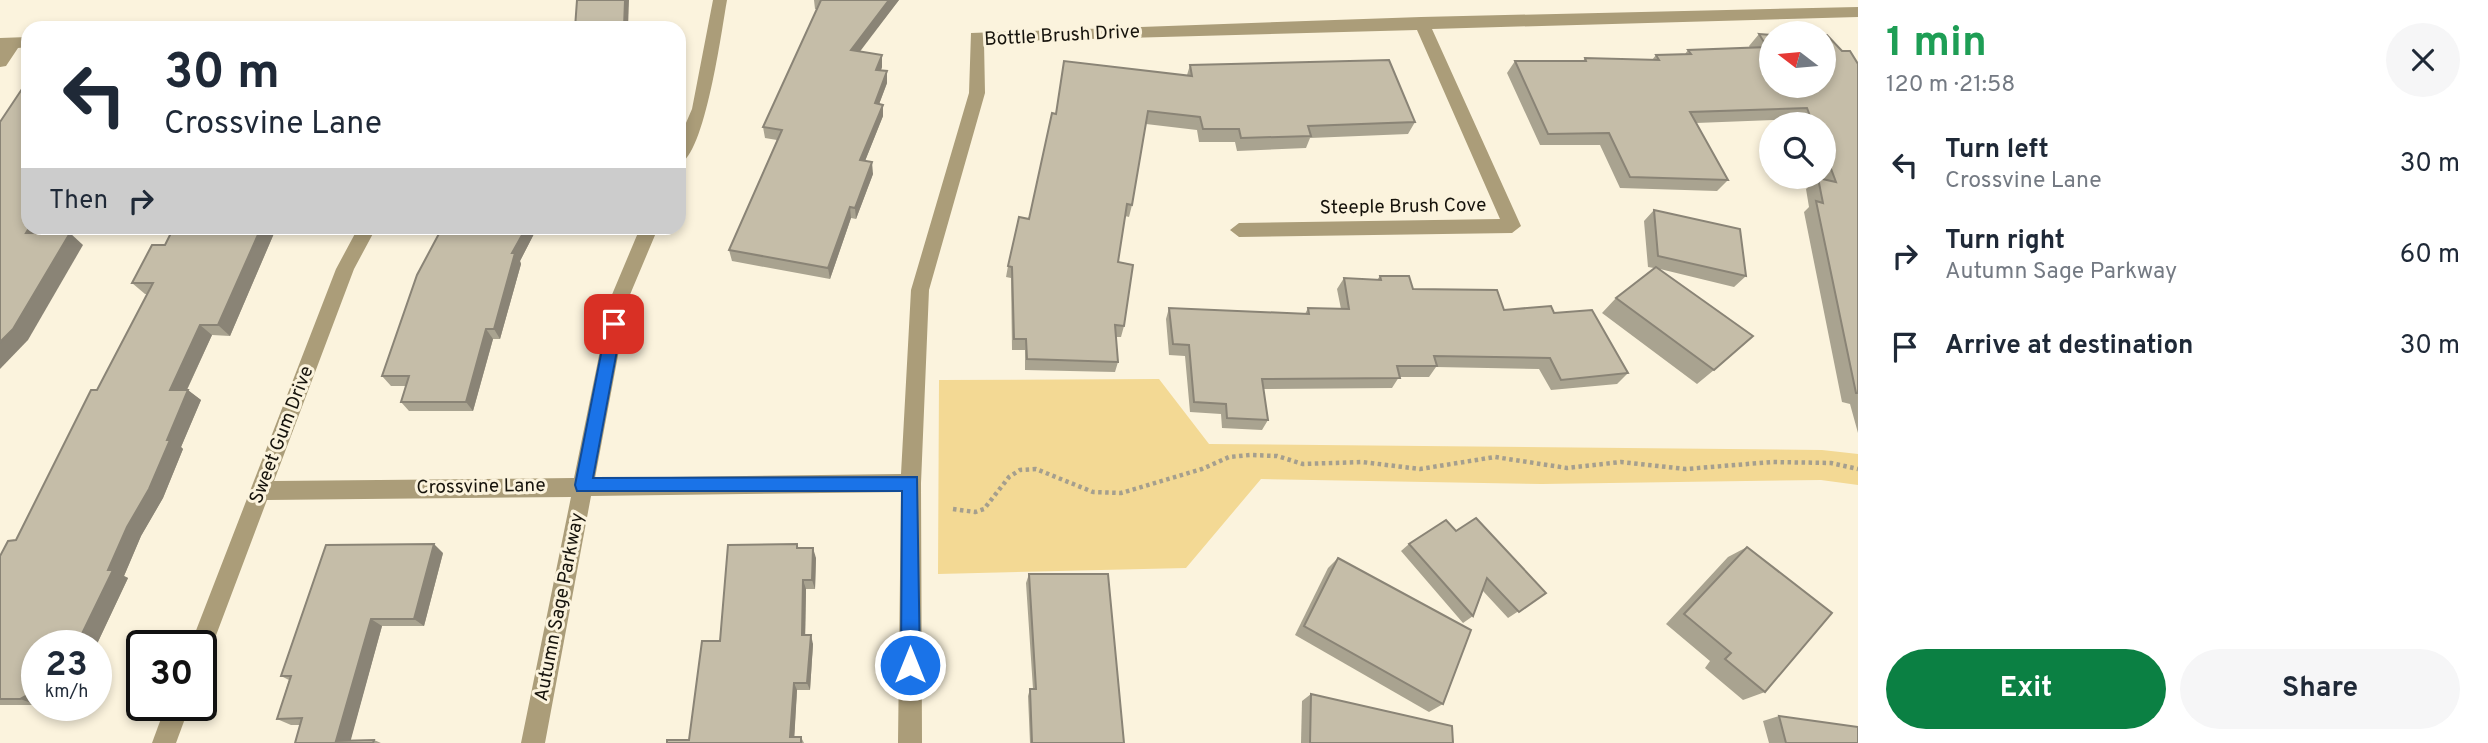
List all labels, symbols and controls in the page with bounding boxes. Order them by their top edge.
text: 1 min [1886,18,1987,71]
street label: Bottle Brush Drive [984,20,1140,52]
north arrow [1759,21,1836,98]
map controls [1759,21,1836,189]
button: close [2386,23,2460,97]
text: 30 m [164,44,280,106]
icon: left [49,49,140,140]
text: 120 m · 21:58 [1886,71,2015,100]
text: Crossvine Lane [164,105,382,145]
button: search [1759,112,1836,189]
text: Turn left [1945,134,2049,167]
icon: left [1886,146,1924,184]
text: 30 m [2400,148,2460,181]
text: Crossvine Lane [1945,167,2102,196]
icon: right [122,182,160,220]
text: Then [49,185,108,218]
street label: Steeple Brush Cove [1319,194,1487,220]
text: Turn right [1945,225,2065,258]
icon: right [1886,237,1924,275]
text: 60 m [2400,239,2460,272]
text: Autumn Sage Parkway [1945,258,2177,287]
pin [584,294,644,354]
icon: arrive [595,305,633,343]
icon: arrive [1886,328,1924,366]
text: Arrive at destination [1945,330,2193,363]
text: 30 m [2400,330,2460,363]
street label: Sweet Gum Drive [245,363,319,507]
street label: Crossvine Lane [416,474,546,500]
street label: Autumn Sage Parkway [530,511,590,703]
position arrow [873,628,947,702]
speed limit sign: 30 [126,630,217,721]
text: 23 [45,644,88,688]
button: Exit [1886,649,2166,729]
button: Share [2180,649,2460,729]
text: km/h [45,681,88,704]

